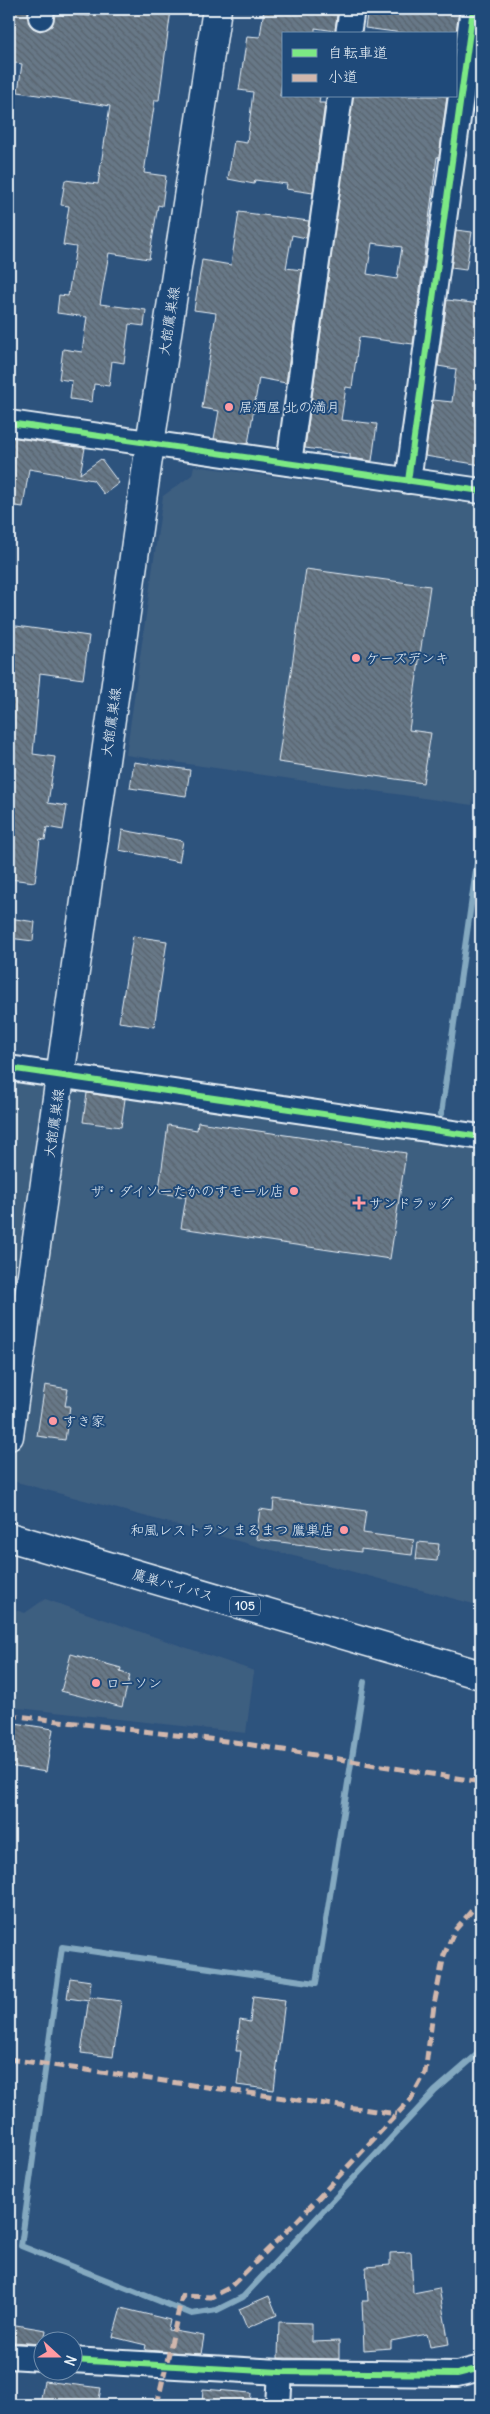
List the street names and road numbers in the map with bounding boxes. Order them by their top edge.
street label: 大館鷹巣線 [155,285,183,357]
street label: 大館鷹巣線 [97,686,125,758]
street label: 大館鷹巣線 [40,1087,68,1159]
street label: 鷹巣バイパス [130,1565,216,1605]
road number: 105 [230,1596,260,1615]

